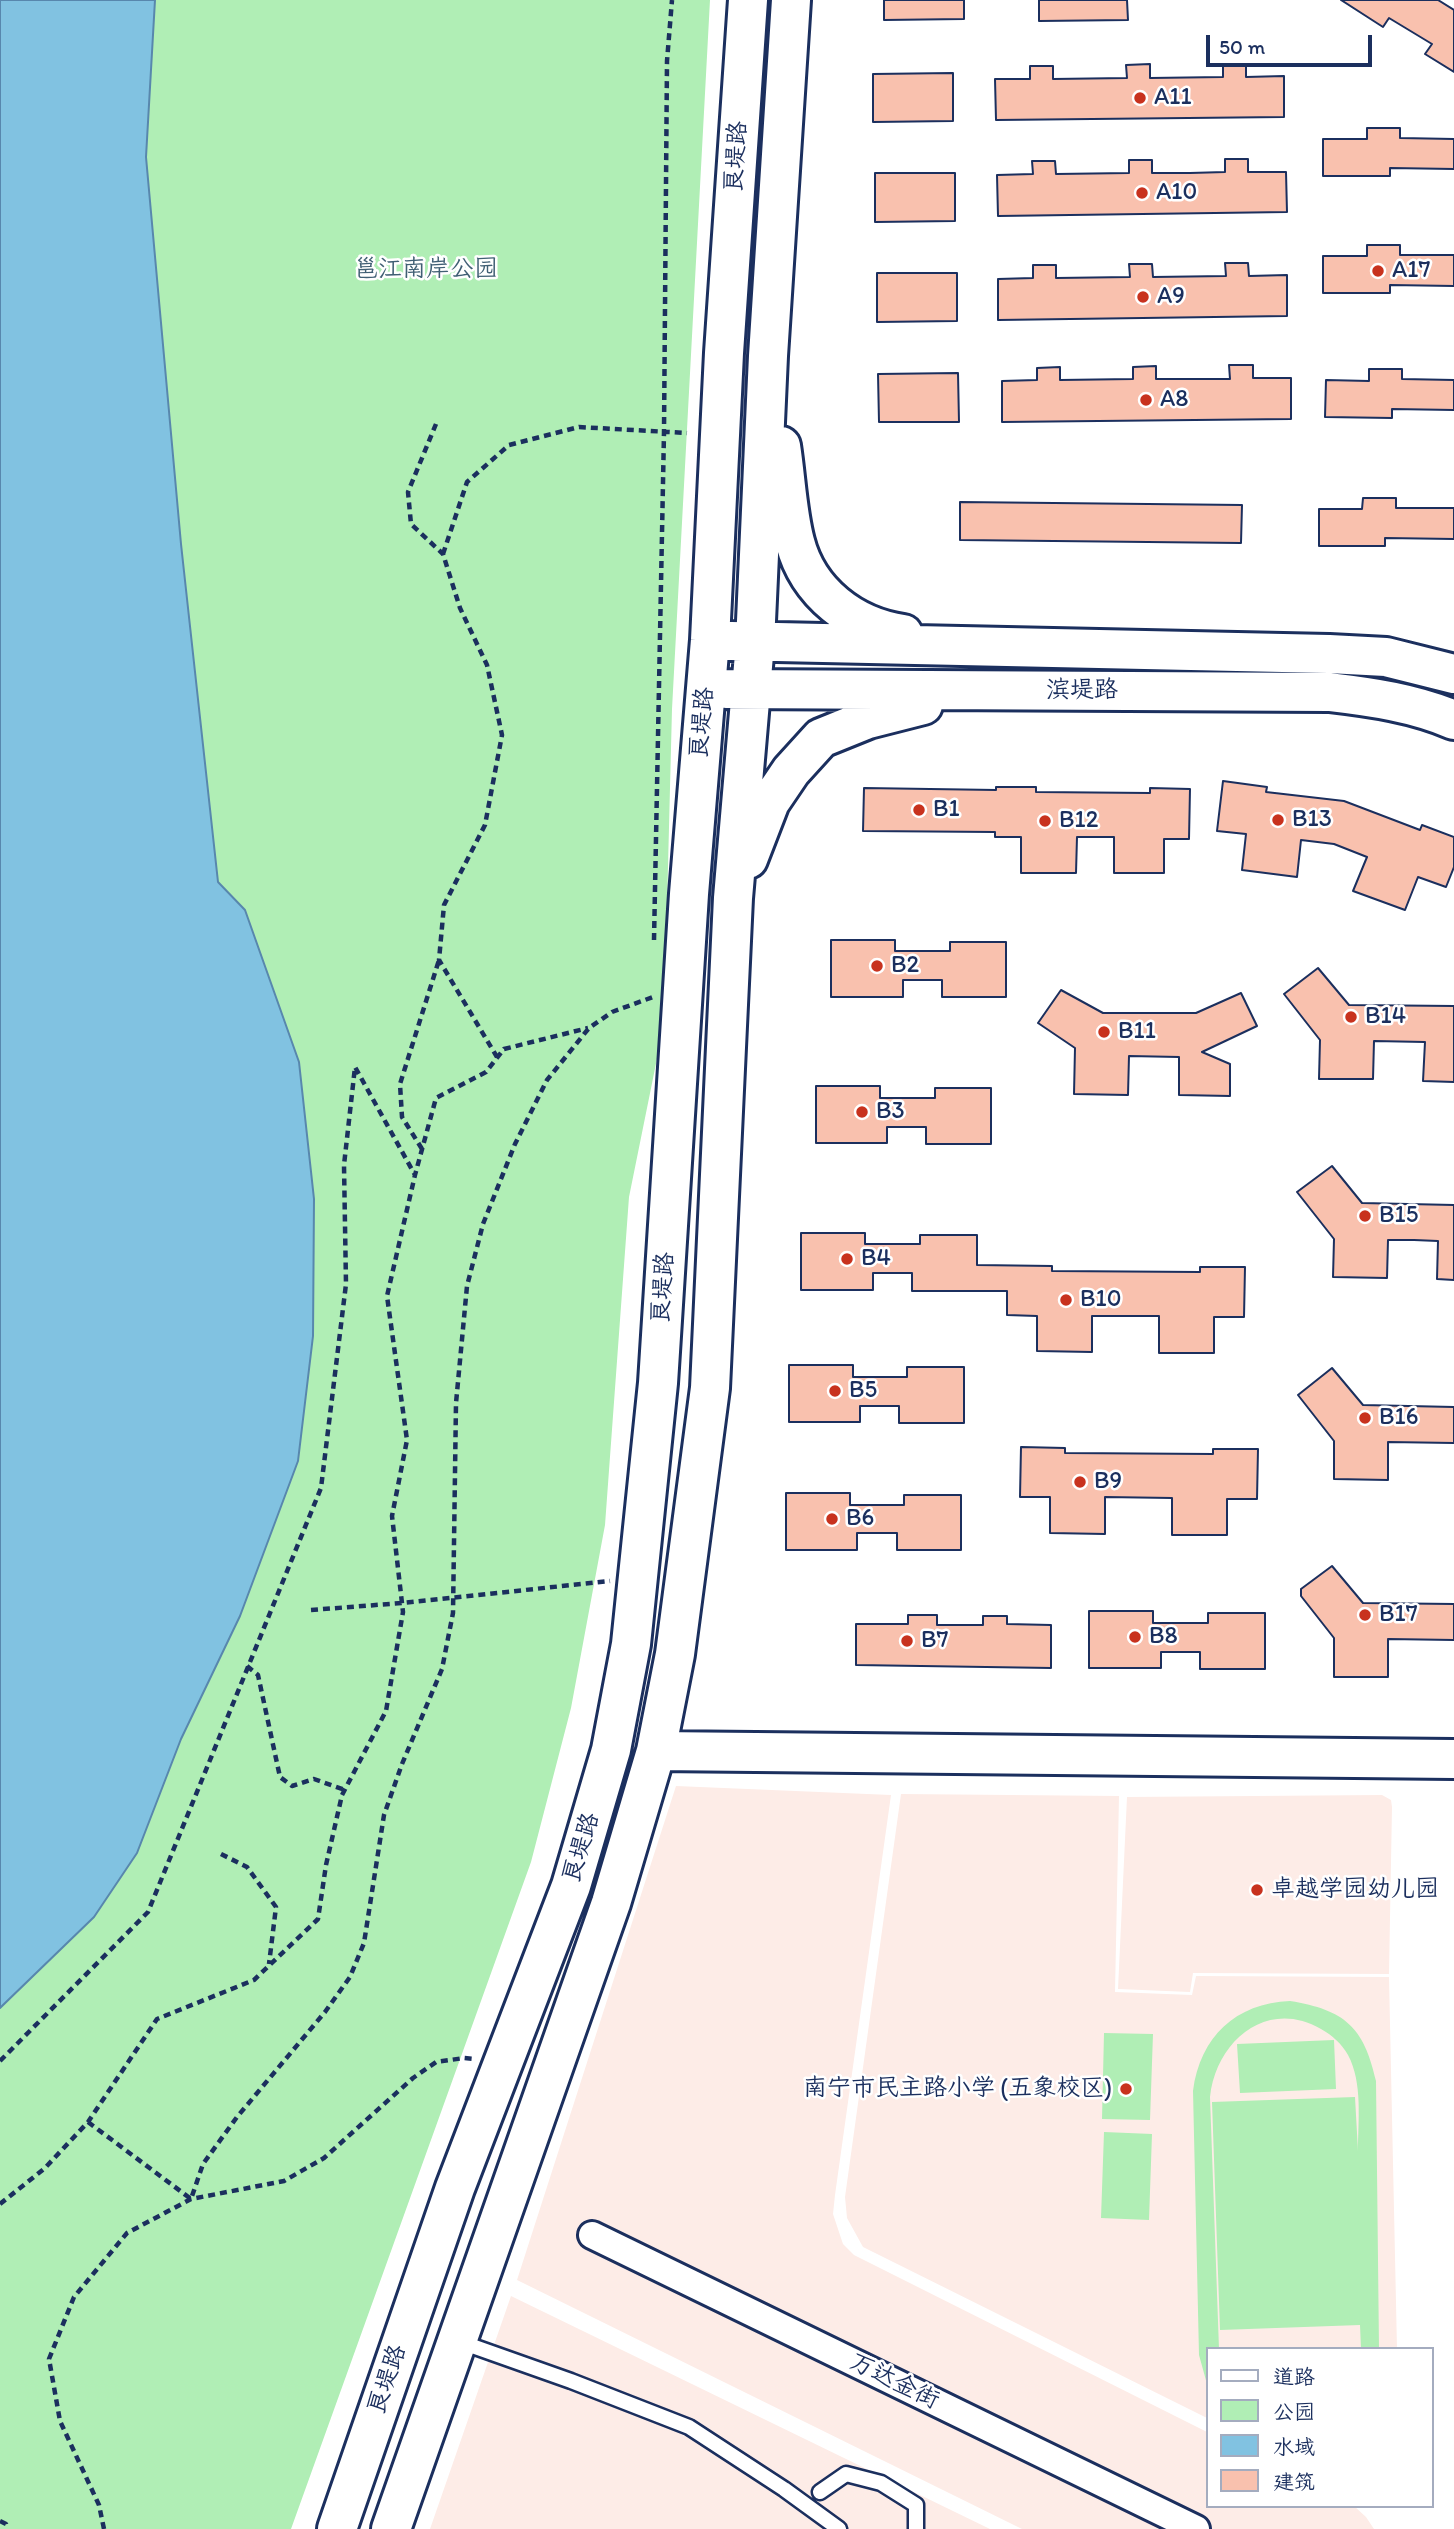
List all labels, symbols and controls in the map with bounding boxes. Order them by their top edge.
scale bar [1209,21,1375,65]
text: 50 m [1219,34,1265,59]
place label: A11 [1154,84,1192,112]
marker: A11 [1132,90,1148,106]
street label: 良堤路 [720,120,754,194]
place label: A10 [1156,179,1197,207]
marker: A10 [1134,185,1150,201]
park label: 邕江南岸公园 [354,256,498,284]
place label: A17 [1392,257,1430,285]
marker: A17 [1370,263,1386,279]
place label: A9 [1157,283,1185,311]
marker: A9 [1135,289,1151,305]
place label: A8 [1160,386,1189,414]
marker: A8 [1138,392,1154,408]
street label: 滨堤路 [1046,677,1118,705]
street label: 良堤路 [686,686,720,760]
place label: B1 [933,796,960,824]
marker: B1 [911,802,927,818]
place label: B13 [1292,806,1332,834]
place label: B12 [1059,807,1098,835]
marker: B13 [1270,812,1286,828]
marker: B12 [1037,813,1053,829]
place label: B2 [891,952,919,980]
marker: B2 [869,958,885,974]
place label: B14 [1365,1003,1406,1031]
marker: B14 [1343,1009,1359,1025]
place label: B11 [1118,1018,1156,1046]
marker: B11 [1096,1024,1112,1040]
place label: B3 [876,1098,905,1126]
marker: B3 [854,1104,870,1120]
place label: B15 [1379,1202,1418,1230]
marker: B15 [1357,1208,1373,1224]
place label: B4 [861,1245,891,1273]
street label: 良堤路 [647,1251,681,1325]
marker: B4 [839,1251,855,1267]
place label: B10 [1080,1286,1121,1314]
marker: B10 [1058,1292,1074,1308]
place label: B5 [849,1377,877,1405]
marker: B5 [827,1383,843,1399]
place label: B16 [1379,1404,1418,1432]
marker: B16 [1357,1410,1373,1426]
place label: B9 [1094,1468,1122,1496]
marker: B9 [1072,1474,1088,1490]
place label: B6 [846,1505,874,1533]
marker: B6 [824,1511,840,1527]
place label: B17 [1379,1601,1418,1629]
marker: B17 [1357,1607,1373,1623]
place label: B8 [1149,1623,1178,1651]
place label: B7 [921,1627,948,1655]
marker: B8 [1127,1629,1143,1645]
marker: B7 [899,1633,915,1649]
street label: 良堤路 [558,1809,606,1887]
place label: 卓越学园幼儿园 [1271,1876,1439,1904]
marker: 卓越学园幼儿园 [1249,1882,1265,1898]
place label: 南宁市民主路小学 (五象校区) [803,2075,1112,2103]
marker: 南宁市民主路小学 (五象校区) [1118,2081,1134,2097]
street label: 良堤路 [363,2341,413,2419]
legend [1206,2347,1433,2508]
street label: 万达金街 [845,2348,943,2416]
text: 道路 [1273,2364,1315,2389]
text: 公园 [1273,2399,1315,2424]
text: 水域 [1273,2434,1315,2459]
text: 建筑 [1273,2469,1315,2494]

